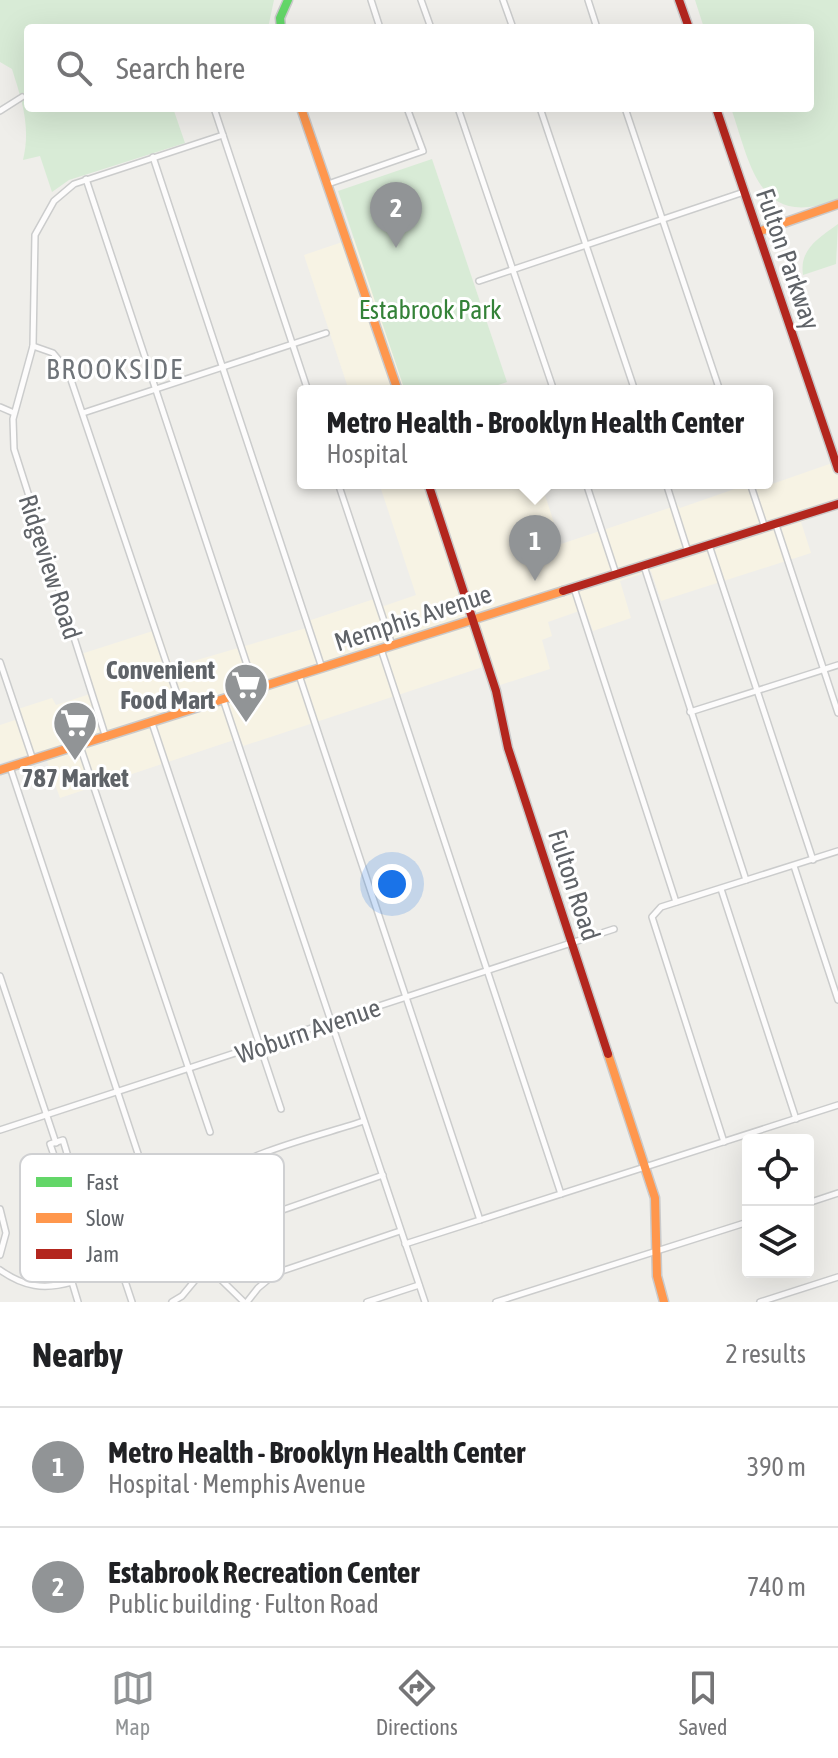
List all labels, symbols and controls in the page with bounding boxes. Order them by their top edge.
search box [24,24,814,112]
icon: search [52,46,96,90]
text: Search here [116,51,245,85]
pin: 2 [370,182,422,248]
street label: Fulton Parkway [750,185,826,334]
park label: Estabrook Park [359,295,501,325]
district label: BROOKSIDE [46,353,184,385]
popup [297,385,773,489]
text: Metro Health - Brooklyn Health Center [326,405,744,439]
text: Hospital [326,439,408,469]
street label: Ridgeview Road [12,491,88,643]
pin: 1 [509,515,561,581]
street label: Memphis Avenue [331,578,495,658]
place label: Convenient Food Mart [106,655,216,715]
supermarket icon: Convenient Food Mart [222,661,270,724]
supermarket icon: 787 Market [51,699,99,762]
place label: 787 Market [21,763,129,793]
street label: Fulton Road [542,826,606,944]
your location [372,864,412,904]
street label: Woburn Avenue [232,992,384,1070]
map controls [742,1134,814,1278]
button: locate [742,1134,814,1206]
legend [20,1154,284,1282]
text: Fast [86,1169,119,1195]
text: Slow [86,1205,124,1231]
button: layers [742,1206,814,1278]
text: Jam [86,1241,119,1267]
text: Nearby [32,1335,123,1374]
text: 2 results [725,1339,806,1369]
text: Metro Health - Brooklyn Health Center [108,1435,525,1469]
text: 1 [52,1452,64,1482]
text: 390 m [747,1452,806,1482]
text: Hospital · Memphis Avenue [108,1469,366,1499]
text: Estabrook Recreation Center [108,1555,419,1589]
text: 2 [52,1572,64,1602]
text: 740 m [747,1572,806,1602]
text: Public building · Fulton Road [108,1589,379,1619]
tab: Map [111,1666,155,1740]
tab: Directions [376,1666,458,1740]
tab: Saved [679,1666,727,1740]

